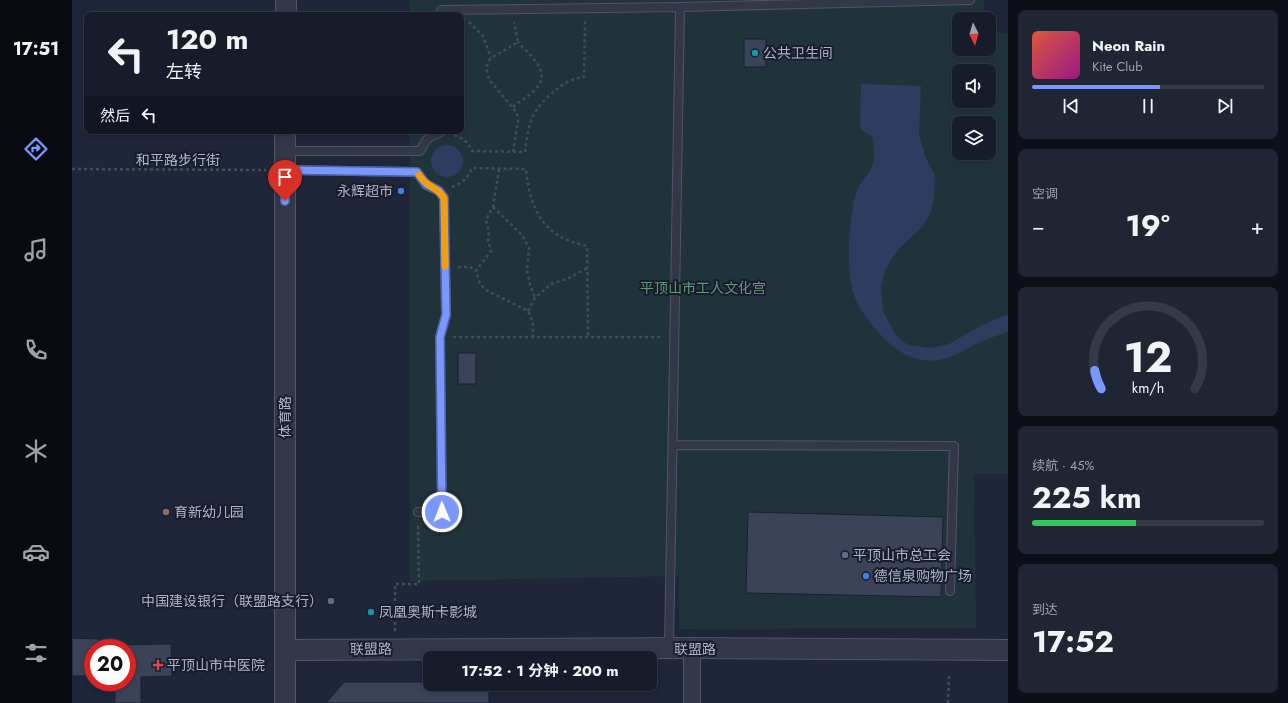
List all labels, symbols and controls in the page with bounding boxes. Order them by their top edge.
north arrow [952,12,996,56]
map controls [952,12,996,160]
text: 120 m [166,19,249,60]
icon: left [100,28,152,80]
text: Neon Rain [1092,35,1165,57]
text: 17:51 [13,36,59,62]
place label: 公共卫生间 [763,43,833,63]
marker: 公共卫生间 [750,48,760,58]
text: Kite Club [1092,57,1143,76]
text: 左转 [166,59,202,85]
button: sound [952,64,996,108]
icon: previous [1060,95,1082,117]
icon: pause [1137,95,1159,117]
icon: next [1214,95,1236,117]
icon: left [138,104,160,126]
text: 然后 [100,105,130,127]
button: layers [952,116,996,160]
icon: directions [22,135,50,163]
street label: 和平路步行街 [136,150,220,170]
pin [268,160,302,201]
icon: arrive [274,166,296,188]
place label: 永辉超市 [337,181,393,201]
text: 空调 [1032,184,1058,203]
marker: 永辉超市 [396,186,406,196]
text: 19° [1126,204,1170,247]
text: − [1032,210,1045,242]
text: + [1250,210,1264,242]
icon: music [22,236,50,264]
park label: 平顶山市工人文化宫 [640,278,766,298]
text: 12 [1124,327,1172,388]
icon: phone [22,336,50,364]
text: km/h [1132,378,1164,398]
street label: 体育路 [275,396,295,438]
icon: climate [22,437,50,465]
text: 续航 · 45% [1032,456,1094,475]
text: 225 km [1032,476,1142,519]
position arrow [421,491,463,533]
place label: 育新幼儿园 [174,502,244,522]
marker: 育新幼儿园 [161,507,171,517]
icon: car [22,538,50,566]
place label: 平顶山市总工会 [853,545,951,565]
marker: 平顶山市总工会 [840,550,850,560]
place label: 德信泉购物广场 [874,566,972,586]
marker: 德信泉购物广场 [861,571,871,581]
place label: 中国建设银行（联盟路支行） [141,591,323,611]
marker: 中国建设银行（联盟路支行） [326,596,336,606]
text: 到达 [1032,600,1058,619]
place label: 凤凰奥斯卡影城 [379,602,477,622]
marker: 凤凰奥斯卡影城 [366,607,376,617]
text: 17:52 [1032,620,1114,663]
icon: filters [22,639,50,667]
speed limit sign: 20 [84,639,136,691]
street label: 联盟路 [350,639,392,659]
street label: 联盟路 [674,639,716,659]
place label: 平顶山市中医院 [167,655,265,675]
marker: 平顶山市中医院 [152,659,164,671]
text: 17:52 · 1 分钟 · 200 m [461,660,619,682]

